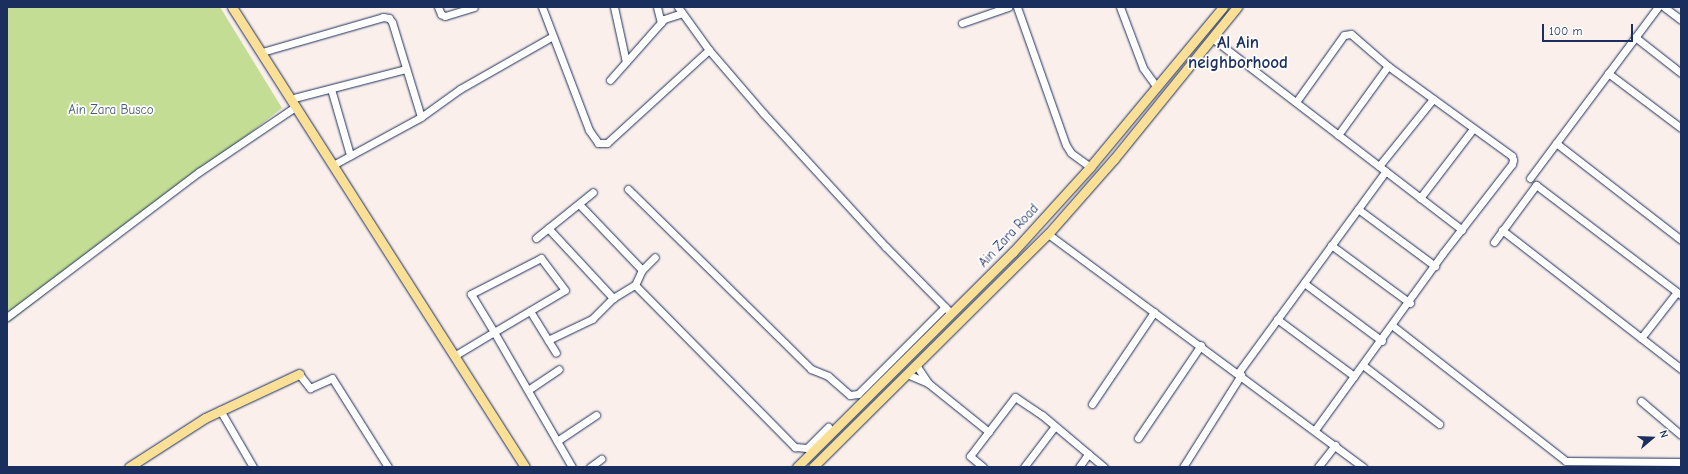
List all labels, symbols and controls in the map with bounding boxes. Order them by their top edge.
scale bar [1544,16,1635,42]
text: 100 m [1549,24,1582,38]
district label: Al Ain neighborhood [1188,33,1288,73]
park label: Ain Zara Busco [68,102,154,118]
street label: Ain Zara Road [976,201,1042,271]
north arrow [1632,418,1672,458]
text: N [1657,428,1671,439]

